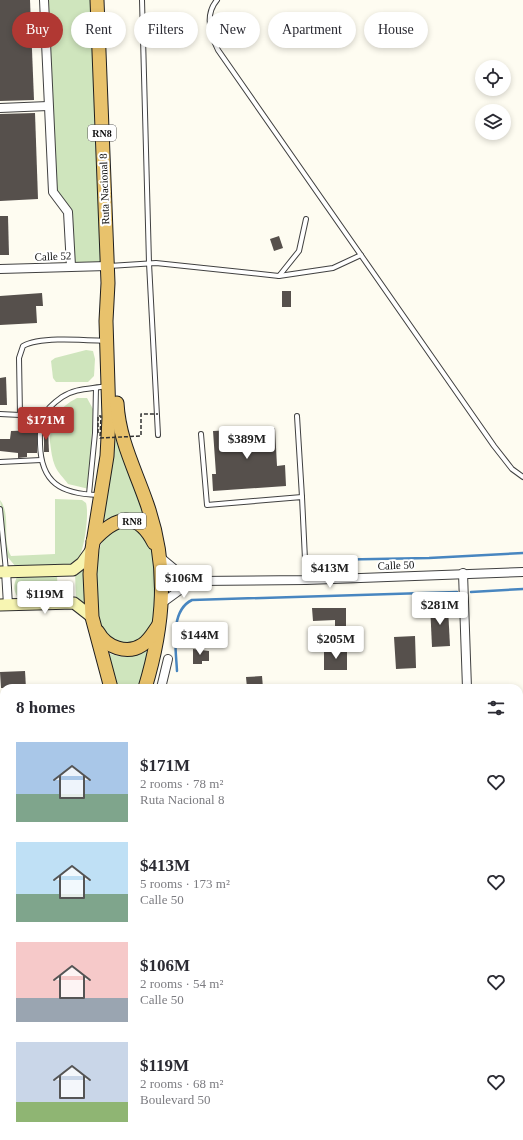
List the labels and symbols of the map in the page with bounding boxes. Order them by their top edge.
road number: RN8 [88,125,116,141]
street label: Ruta Nacional 8 [97,153,111,225]
street label: Calle 52 [34,249,72,263]
pin: $171M [18,407,74,441]
pin: $389M [219,426,275,460]
road number: RN8 [118,513,146,529]
pin: $413M [302,555,358,589]
street label: Calle 50 [377,558,415,572]
pin: $106M [156,565,212,599]
pin: $119M [17,581,73,615]
pin: $281M [412,592,468,626]
pin: $144M [172,622,228,656]
pin: $205M [308,626,364,660]

